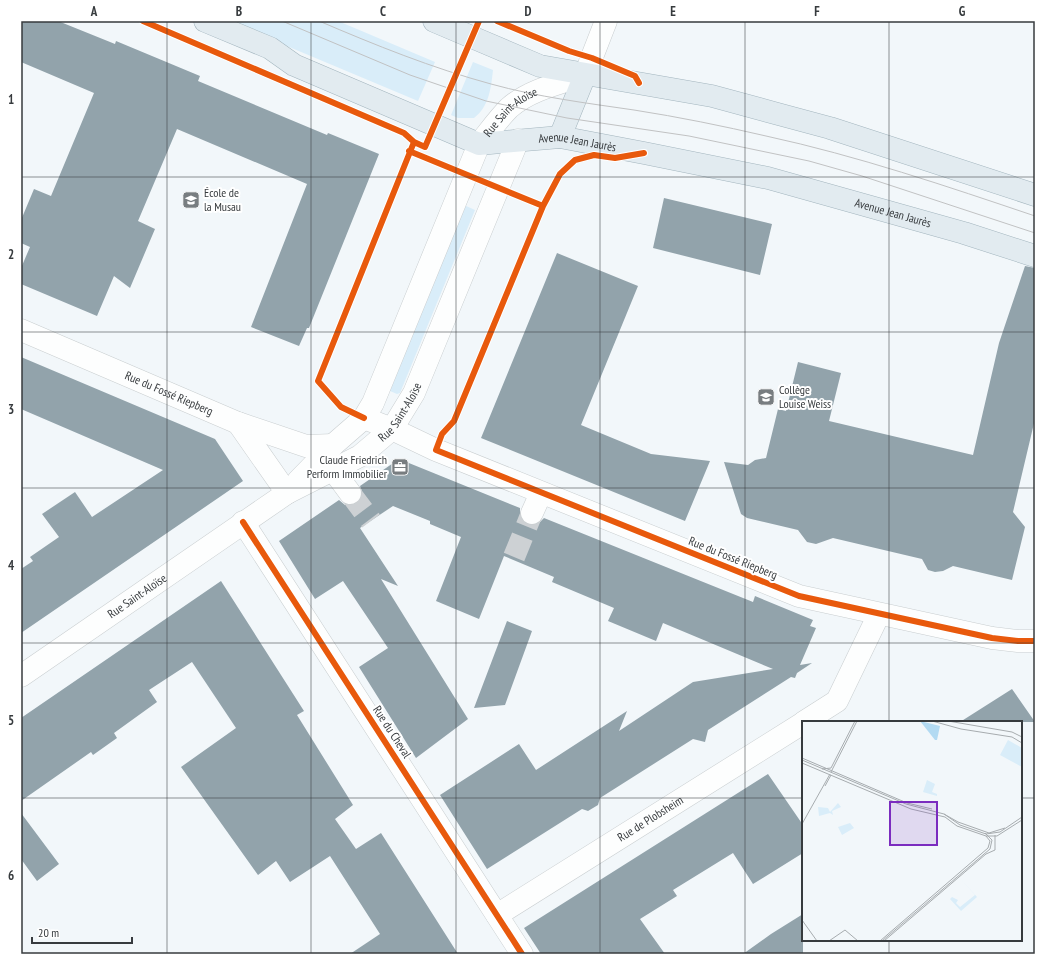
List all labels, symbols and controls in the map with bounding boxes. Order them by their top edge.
text: A [90,3,98,20]
text: B [236,3,242,20]
text: C [380,3,386,20]
text: D [525,3,532,20]
text: E [670,3,676,20]
text: F [814,3,820,20]
text: G [959,3,966,20]
street label: Rue Saint-Aloïse [480,84,539,140]
text: 1 [8,91,14,108]
street label: Avenue Jean Jaurès [538,129,618,155]
place label: École de la Musau [204,185,241,214]
school or university icon: École de la Musau [181,190,201,210]
street label: Avenue Jean Jaurès [853,195,933,230]
text: 2 [8,246,14,263]
street label: Rue du Fossé Riepberg [123,367,216,418]
street label: Rue Saint-Aloïse [375,380,424,444]
place label: Collège Louise Weiss [779,382,831,411]
school or university icon: Collège Louise Weiss [756,387,776,407]
text: 3 [8,401,14,418]
place label: Claude Friedrich Perform Immobilier [307,452,388,481]
office icon: Claude Friedrich Perform Immobilier [390,457,410,477]
street label: Rue du Fossé Riepberg [687,533,780,582]
text: 4 [8,557,15,574]
street label: Rue Saint-Aloïse [105,570,169,621]
street label: Rue du Cheval [370,703,415,761]
text: 5 [8,712,14,729]
inset map [802,721,1022,941]
street label: Rue de Plobsheim [614,792,686,845]
text: 6 [8,867,14,884]
scale bar [32,919,132,945]
text: 20 m [38,925,59,940]

